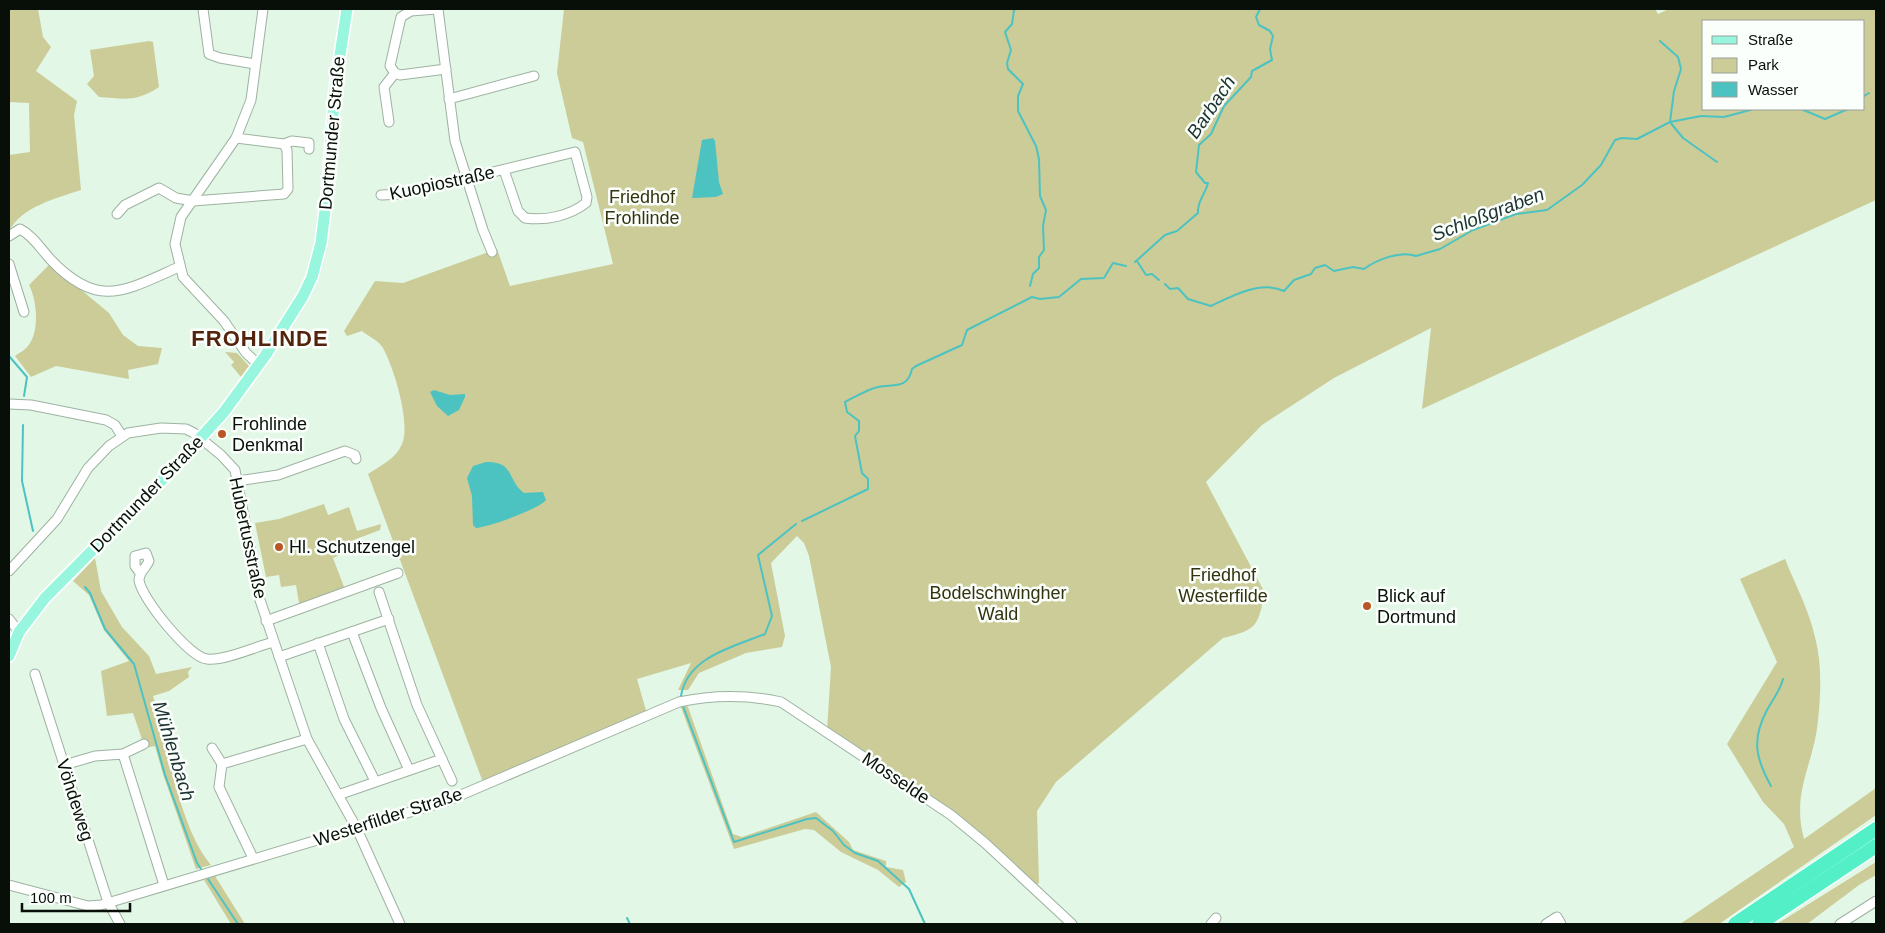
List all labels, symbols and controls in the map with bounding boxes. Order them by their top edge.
legend [1702,20,1865,110]
text: Straße [1748,31,1793,48]
street label: Dortmunder Straße [315,55,349,211]
text: Park [1748,56,1779,73]
water label: Barbach [1183,72,1239,142]
text: Wasser [1748,81,1798,98]
street label: Kuopiostraße [388,162,496,204]
water label: Schloßgraben [1429,183,1547,245]
park label: Friedhof Frohlinde [604,187,680,228]
district label: FROHLINDE [191,326,329,351]
place label: Frohlinde Denkmal [232,414,307,455]
marker: Frohlinde Denkmal [216,428,228,440]
street label: Dortmunder Straße [86,432,208,556]
street label: Hubertusstraße [225,475,271,601]
place label: Hl. Schutzengel [289,537,415,557]
marker: Hl. Schutzengel [273,541,285,553]
park label: Friedhof Westerfilde [1178,565,1268,606]
park label: Bodelschwingher Wald [929,583,1067,624]
place label: Blick auf Dortmund [1377,586,1456,627]
marker: Blick auf Dortmund [1361,600,1373,612]
water label: Mühlenbach [149,698,199,804]
street label: Mosselde [858,748,934,808]
street label: Vöhdeweg [52,756,98,844]
street label: Westerfilder Straße [311,784,465,850]
scale bar [22,880,130,912]
text: 100 m [30,889,72,906]

